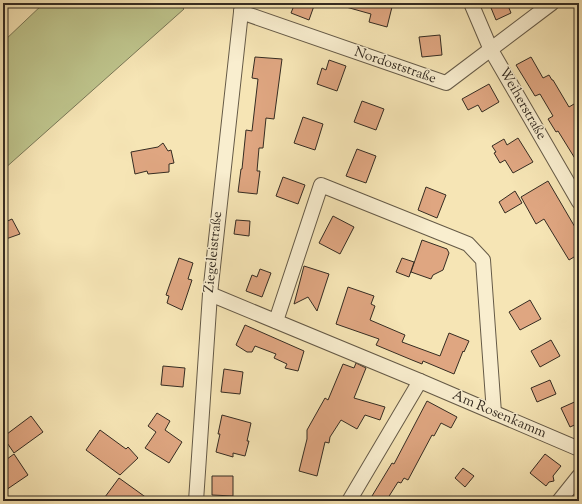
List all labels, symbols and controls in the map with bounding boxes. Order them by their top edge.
street label: Nordoststraße [351,43,439,89]
street label: Weiherstraße [493,64,551,144]
street label: Ziegeleistraße [200,210,228,294]
street label: Am Rosenkamm [449,386,550,444]

